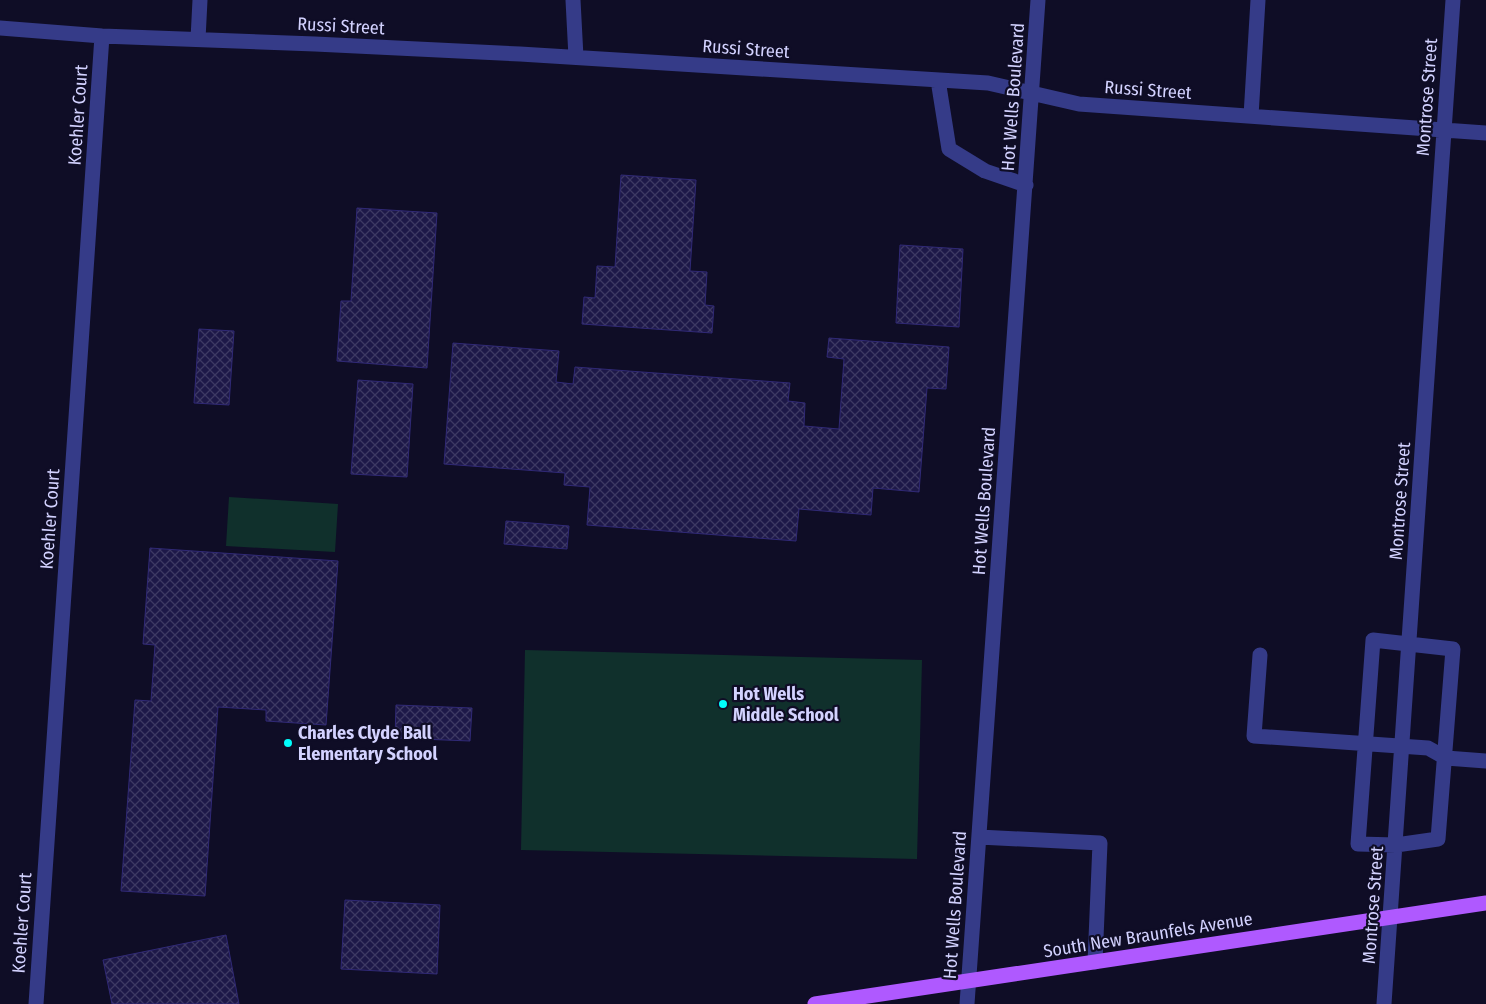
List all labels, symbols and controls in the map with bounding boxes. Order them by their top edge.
street label: Russi Street [297,13,385,39]
street label: Hot Wells Boulevard [997,22,1029,172]
street label: Russi Street [702,35,790,63]
street label: Montrose Street [1412,37,1442,157]
street label: Koehler Court [64,64,93,166]
street label: Russi Street [1104,76,1192,104]
street label: Hot Wells Boulevard [968,426,1000,576]
street label: Montrose Street [1385,441,1415,561]
street label: Koehler Court [36,468,65,570]
place label: Hot Wells Middle School [733,683,839,726]
marker: Hot Wells Middle School [717,698,729,710]
place label: Charles Clyde Ball Elementary School [298,722,437,765]
marker: Charles Clyde Ball Elementary School [282,737,294,749]
street label: Hot Wells Boulevard [939,830,971,980]
street label: Montrose Street [1358,845,1388,965]
street label: Koehler Court [8,872,37,974]
street label: South New Braunfels Avenue [1042,908,1254,962]

